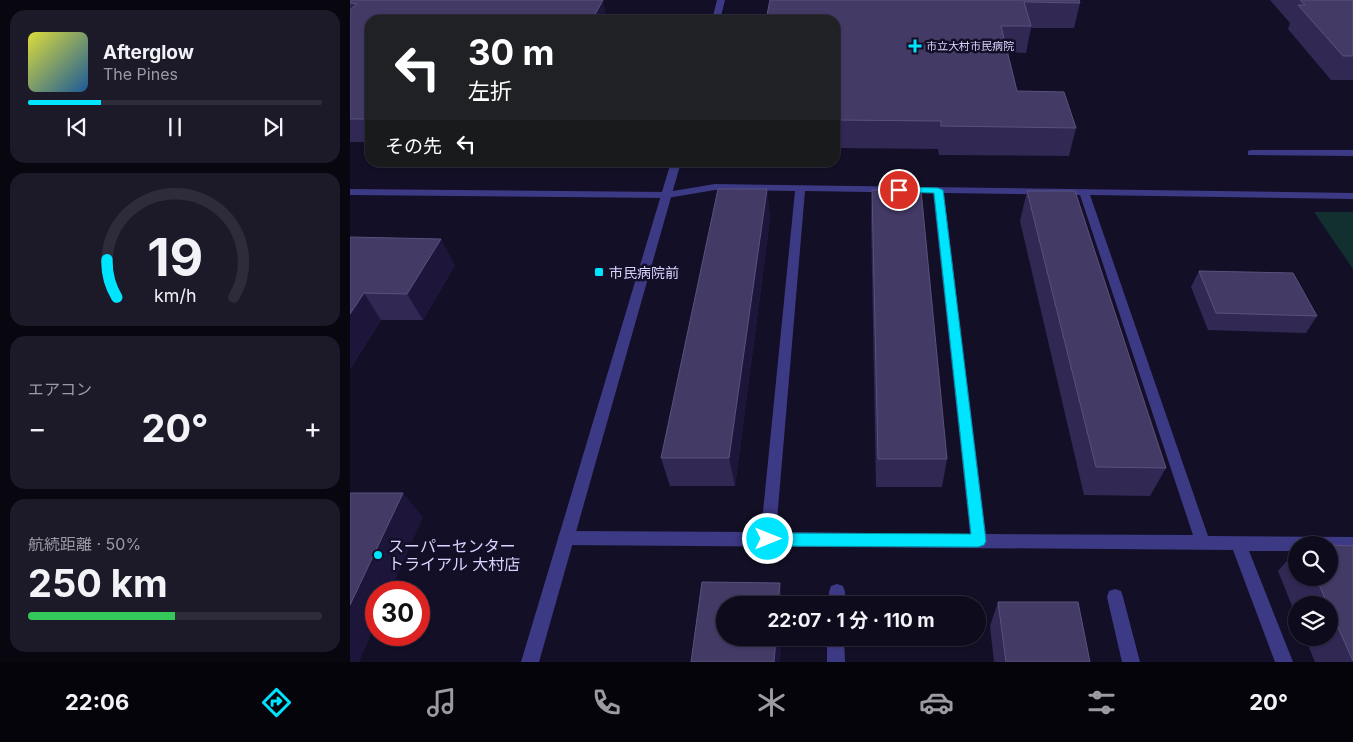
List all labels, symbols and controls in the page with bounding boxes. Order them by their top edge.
text: 30 m [468,31,554,73]
icon: left [385,35,450,100]
marker: 市立大村市民病院 [908,39,922,53]
place label: 市立大村市民病院 [926,39,1014,53]
text: Afterglow [103,41,194,64]
text: The Pines [103,64,178,84]
text: 左折 [468,78,512,104]
icon: previous [63,113,91,141]
icon: pause [161,113,189,141]
icon: next [259,113,287,141]
icon: left [452,130,480,158]
text: その先 [385,135,442,158]
pin [878,169,920,211]
icon: arrive [885,176,913,204]
text: 19 [147,226,203,289]
place label: 市民病院前 [609,264,679,281]
marker: 市民病院前 [593,266,605,278]
text: km/h [154,285,196,306]
text: エアコン [28,379,92,399]
text: 20° [141,405,209,451]
text: − [28,411,47,445]
text: + [303,411,322,445]
position arrow [741,512,793,564]
text: 航続距離 · 50% [28,534,141,554]
place label: スーパーセンター トライアル 大村店 [388,536,520,574]
map controls [1288,536,1338,646]
button: search [1288,536,1338,586]
marker: スーパーセンター トライアル 大村店 [372,549,384,561]
text: 250 km [28,560,168,606]
speed limit sign: 30 [365,581,430,646]
button: layers [1288,596,1338,646]
text: 22:07 · 1 分 · 110 m [767,609,935,632]
icon: directions [259,685,294,720]
icon: music [424,685,459,720]
icon: phone [589,685,624,720]
icon: climate [754,685,789,720]
icon: car [919,685,954,720]
icon: filters [1084,685,1119,720]
text: 22:06 [65,689,129,715]
text: 20° [1249,689,1288,715]

